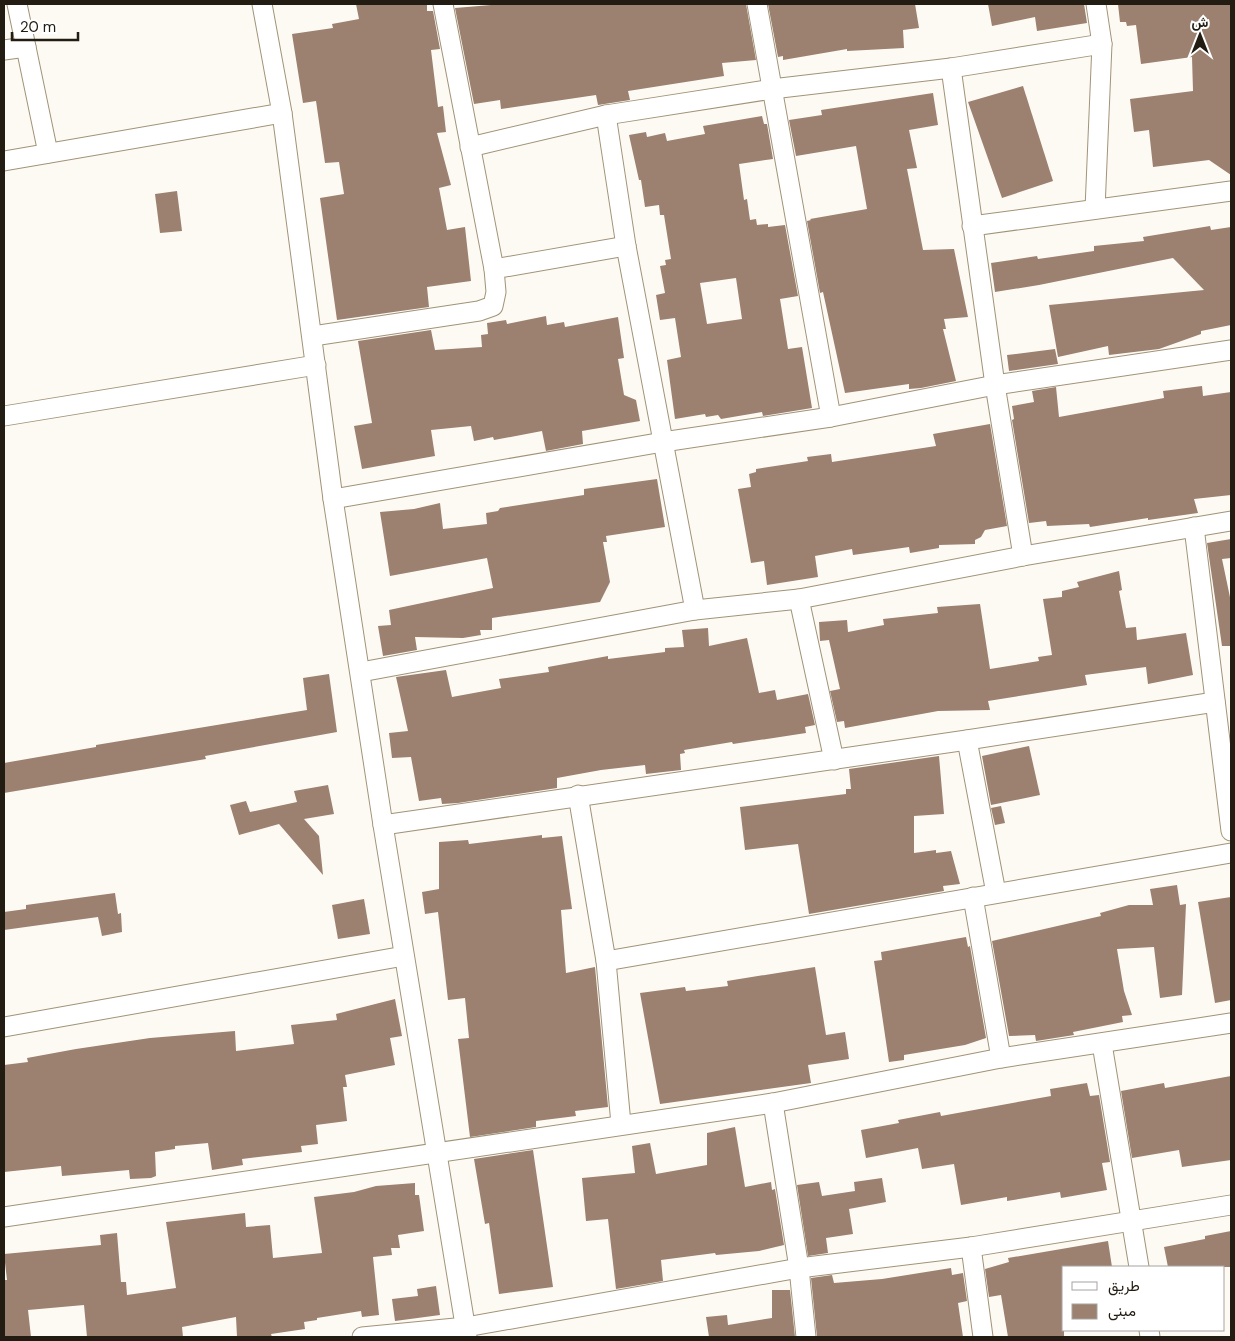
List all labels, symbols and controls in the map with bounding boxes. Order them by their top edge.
scale bar [12,10,79,42]
north arrow [1175,10,1225,60]
text: ش [1192,13,1209,31]
text: 20 m [20,17,56,37]
legend [1062,1266,1225,1331]
text: طريق [1108,1276,1140,1296]
text: مبنى [1108,1301,1136,1321]

